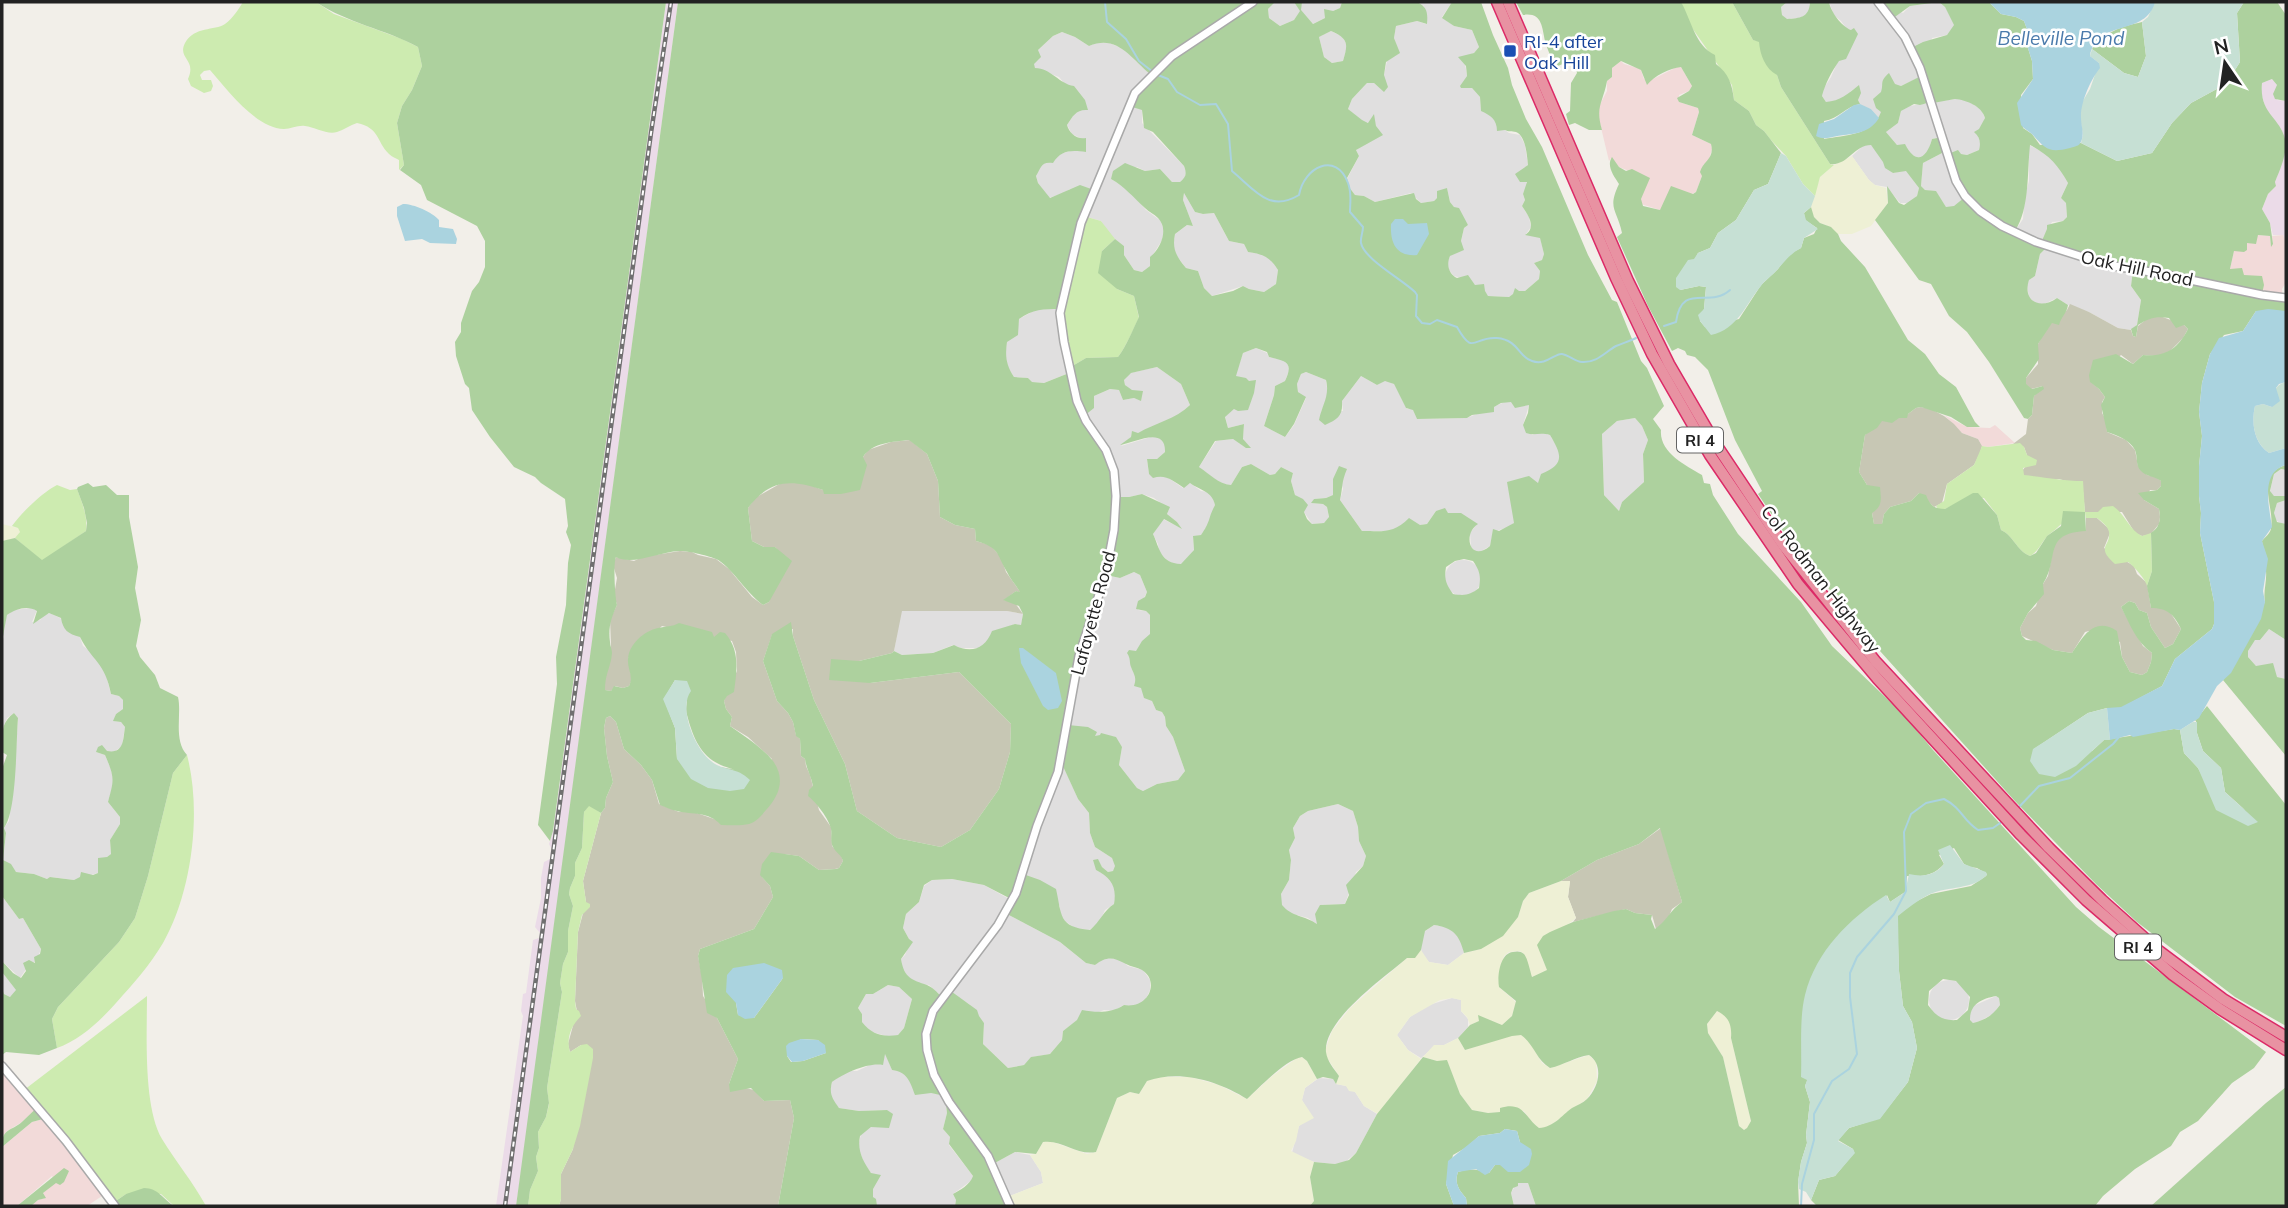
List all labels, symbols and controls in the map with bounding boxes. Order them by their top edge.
water label: Belleville Pond [1998,26,2125,50]
north arrow [2190,28,2260,98]
place label: RI-4 after Oak Hill [1524,30,1604,74]
text: N [2211,33,2231,60]
marker: RI-4 after Oak Hill [1502,43,1518,59]
street label: Oak Hill Road [2079,245,2195,291]
road number: RI 4 [1677,428,1723,452]
street label: Col Rodman Highway [1756,501,1886,658]
street label: Lafayette Road [1065,548,1121,678]
road number: RI 4 [2115,934,2161,959]

